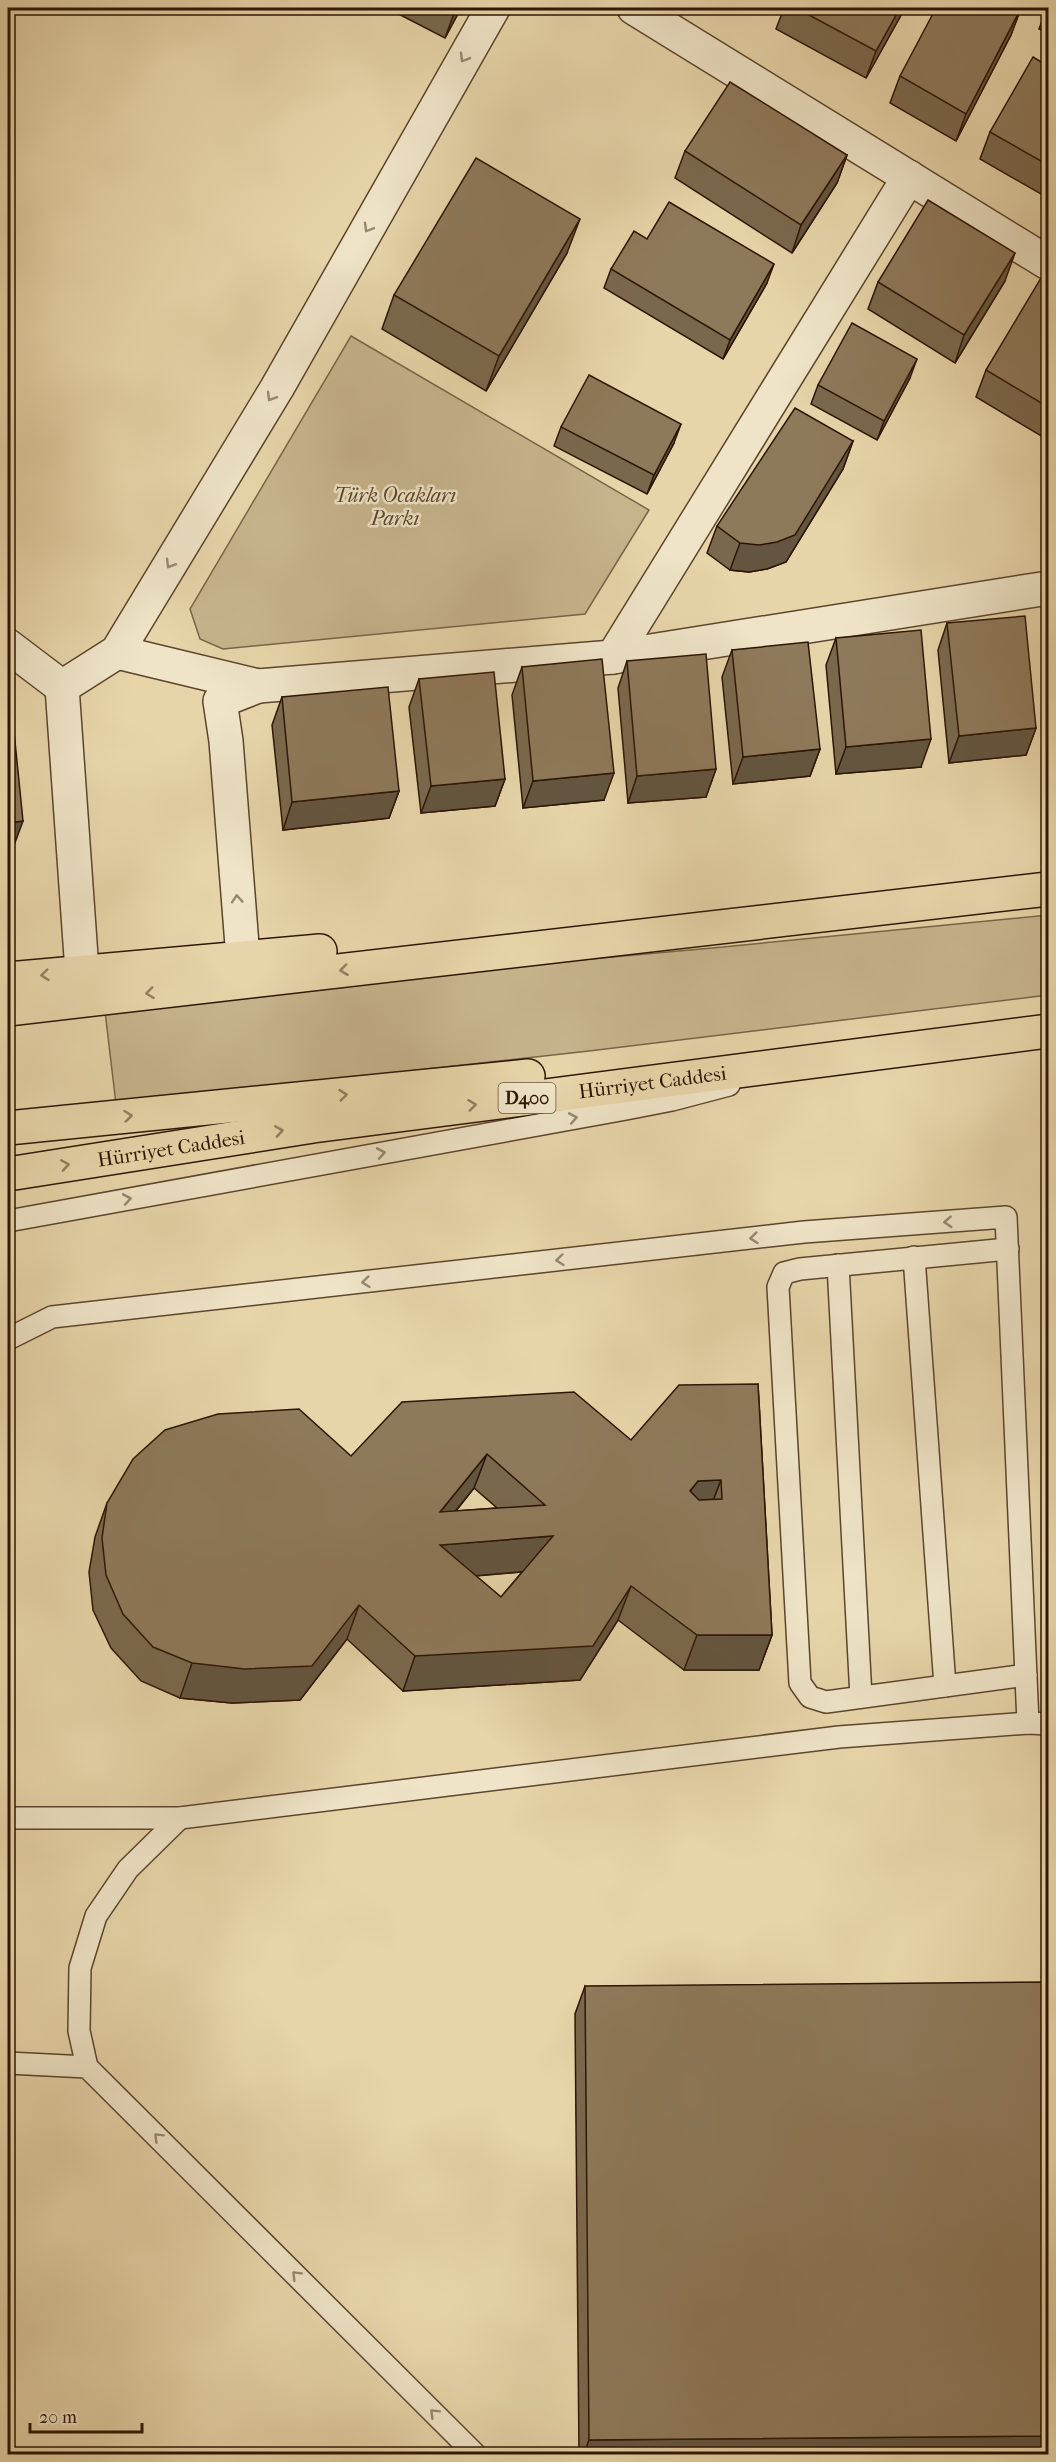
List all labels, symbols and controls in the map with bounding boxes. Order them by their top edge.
one-way arrow [460,52,471,62]
one-way arrow [364,222,375,232]
one-way arrow [267,391,279,401]
park label: Türk Ocakları Parkı [334,484,456,530]
one-way arrow [166,558,177,568]
one-way arrow [231,895,244,904]
one-way arrow [339,963,348,976]
one-way arrow [40,968,50,981]
one-way arrow [145,986,154,998]
street label: Hürriyet Caddesi [577,1061,728,1103]
road number: D400 [498,1083,556,1113]
one-way arrow [339,1089,348,1101]
one-way arrow [467,1100,477,1112]
one-way arrow [124,1110,133,1123]
one-way arrow [568,1113,577,1125]
street label: Hürriyet Caddesi [96,1125,246,1171]
one-way arrow [273,1125,283,1138]
one-way arrow [376,1147,386,1160]
one-way arrow [61,1159,70,1171]
one-way arrow [122,1193,132,1206]
one-way arrow [943,1215,952,1228]
one-way arrow [749,1231,758,1244]
one-way arrow [555,1253,564,1266]
one-way arrow [361,1275,371,1288]
one-way arrow [154,2134,165,2145]
one-way arrow [292,2272,303,2283]
scale bar [30,2396,142,2434]
text: 20 m [39,2407,77,2428]
one-way arrow [430,2410,441,2421]

